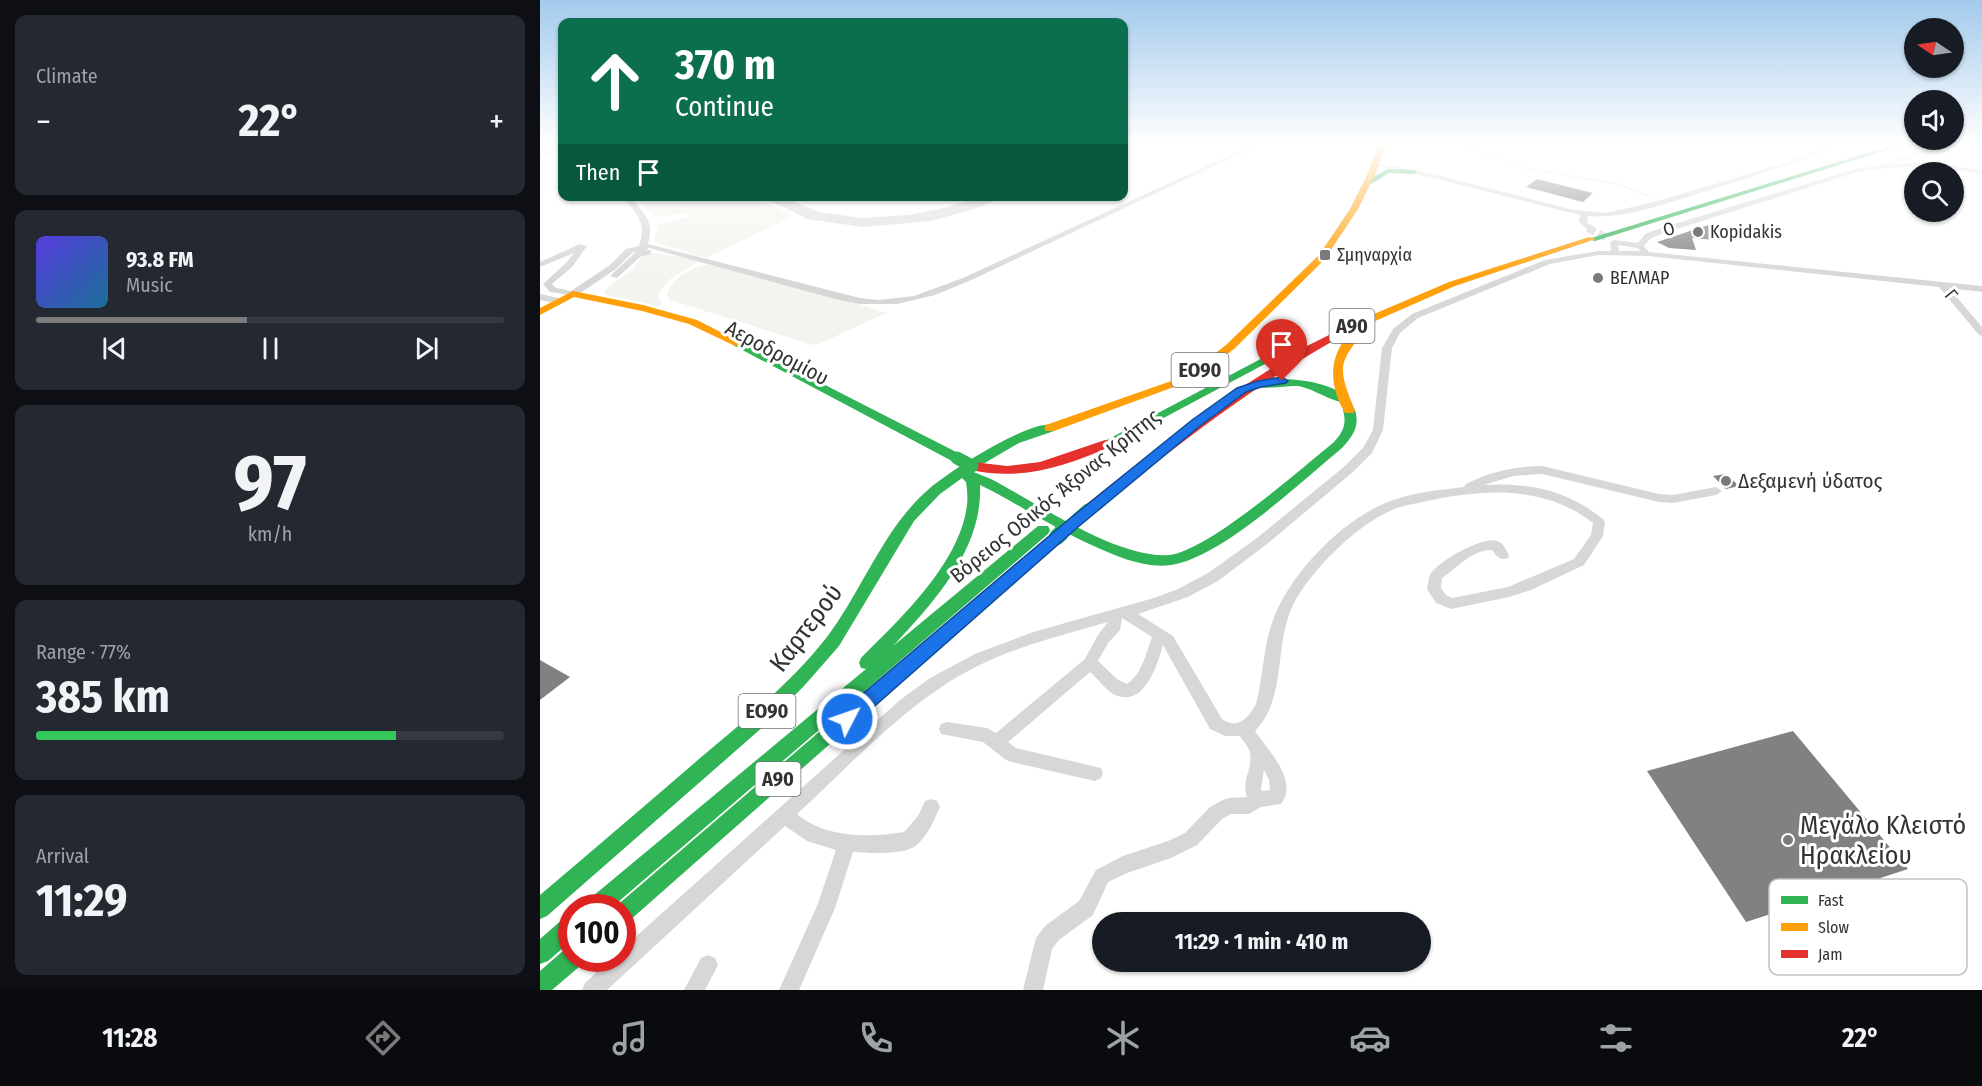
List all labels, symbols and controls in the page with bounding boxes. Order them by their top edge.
north arrow [1904,18,1964,78]
map controls [1904,18,1964,222]
text: 370 m [675,40,776,90]
icon: ahead [576,42,654,120]
text: Climate [36,64,98,88]
button: sound [1904,90,1964,150]
text: Continue [675,91,774,123]
text: 22° [239,94,301,148]
text: − [36,102,51,142]
text: + [489,102,504,142]
icon: arrive [632,156,665,189]
text: Then [576,159,620,186]
button: search [1904,162,1964,222]
street label: Ο [1660,217,1678,241]
place label: Kopidakis [1710,221,1782,243]
marker: Kopidakis [1691,225,1705,239]
place label: Σμηναρχία [1337,244,1412,266]
text: 93.8 FM [126,246,194,273]
marker: Σμηναρχία [1318,248,1332,262]
place label: ΒΕΛΜΑΡ [1610,267,1669,289]
marker: ΒΕΛΜΑΡ [1591,271,1605,285]
text: Music [126,273,173,297]
street label: Γ [1940,285,1963,306]
road number: Α90 [1330,309,1374,343]
street label: Αεροδρομίου [721,315,833,391]
pin [1256,319,1307,381]
icon: arrive [1265,328,1298,361]
icon: previous [98,332,131,365]
icon: pause [254,332,287,365]
icon: next [410,332,443,365]
road number: ΕΟ90 [1172,353,1228,387]
street label: Βόρειος Οδικός Άξονας Κρήτης [945,403,1165,589]
text: 97 [234,436,306,530]
place label: Δεξαμενή ύδατος [1738,468,1883,494]
marker: Δεξαμενή ύδατος [1719,474,1733,488]
text: km/h [248,522,292,546]
street label: Καρτερού [763,578,849,678]
text: Range · 77% [36,640,131,664]
text: 385 km [36,670,170,724]
position arrow [815,687,879,751]
road number: ΕΟ90 [738,694,796,728]
road number: Α90 [756,762,800,796]
place label: Μεγάλο Κλειστό Ηρακλείου [1800,810,1966,871]
marker: Μεγάλο Κλειστό Ηρακλείου [1781,833,1795,847]
text: Arrival [36,844,89,868]
text: 11:29 [36,874,127,928]
legend [1769,879,1967,975]
text: Fast [1818,891,1845,910]
speed limit sign: 100 [558,894,636,972]
text: Slow [1818,918,1849,937]
text: 11:29 · 1 min · 410 m [1175,928,1348,955]
text: Jam [1818,945,1843,964]
icon: directions [362,1017,404,1059]
icon: music [609,1017,651,1059]
icon: phone [855,1017,897,1059]
icon: climate [1102,1017,1144,1059]
icon: car [1349,1017,1391,1059]
icon: filters [1595,1017,1637,1059]
text: 11:28 [102,1022,158,1054]
text: 22° [1842,1022,1880,1054]

